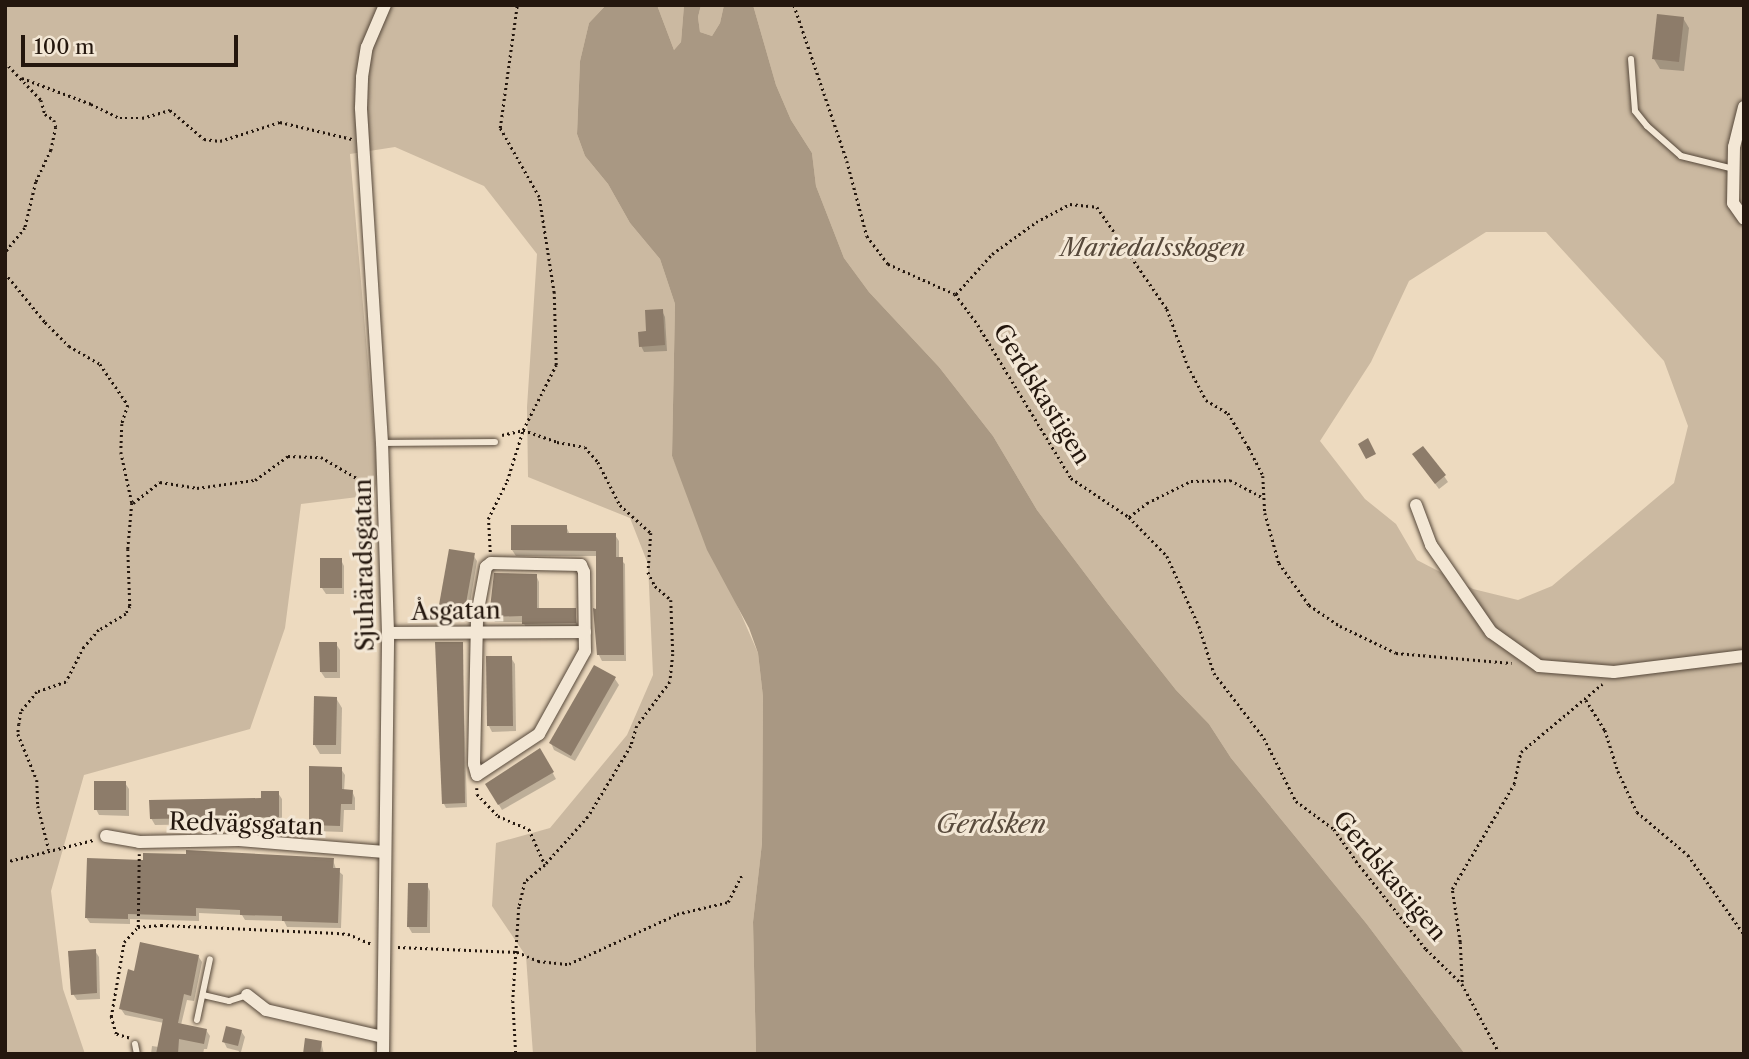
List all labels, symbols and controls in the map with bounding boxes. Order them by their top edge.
scale bar [24,21,242,65]
text: 100 m [34,34,95,59]
park label: Mariedalsskogen [1061,234,1245,262]
street label: Gerdskastigen [987,318,1097,470]
street label: Sjuhäradsgatan [348,478,380,652]
street label: Åsgatan [411,596,501,626]
street label: Gerdskastigen [1327,805,1453,947]
street label: Redvägsgatan [168,807,324,841]
water label: Gerdsken [936,809,1046,841]

